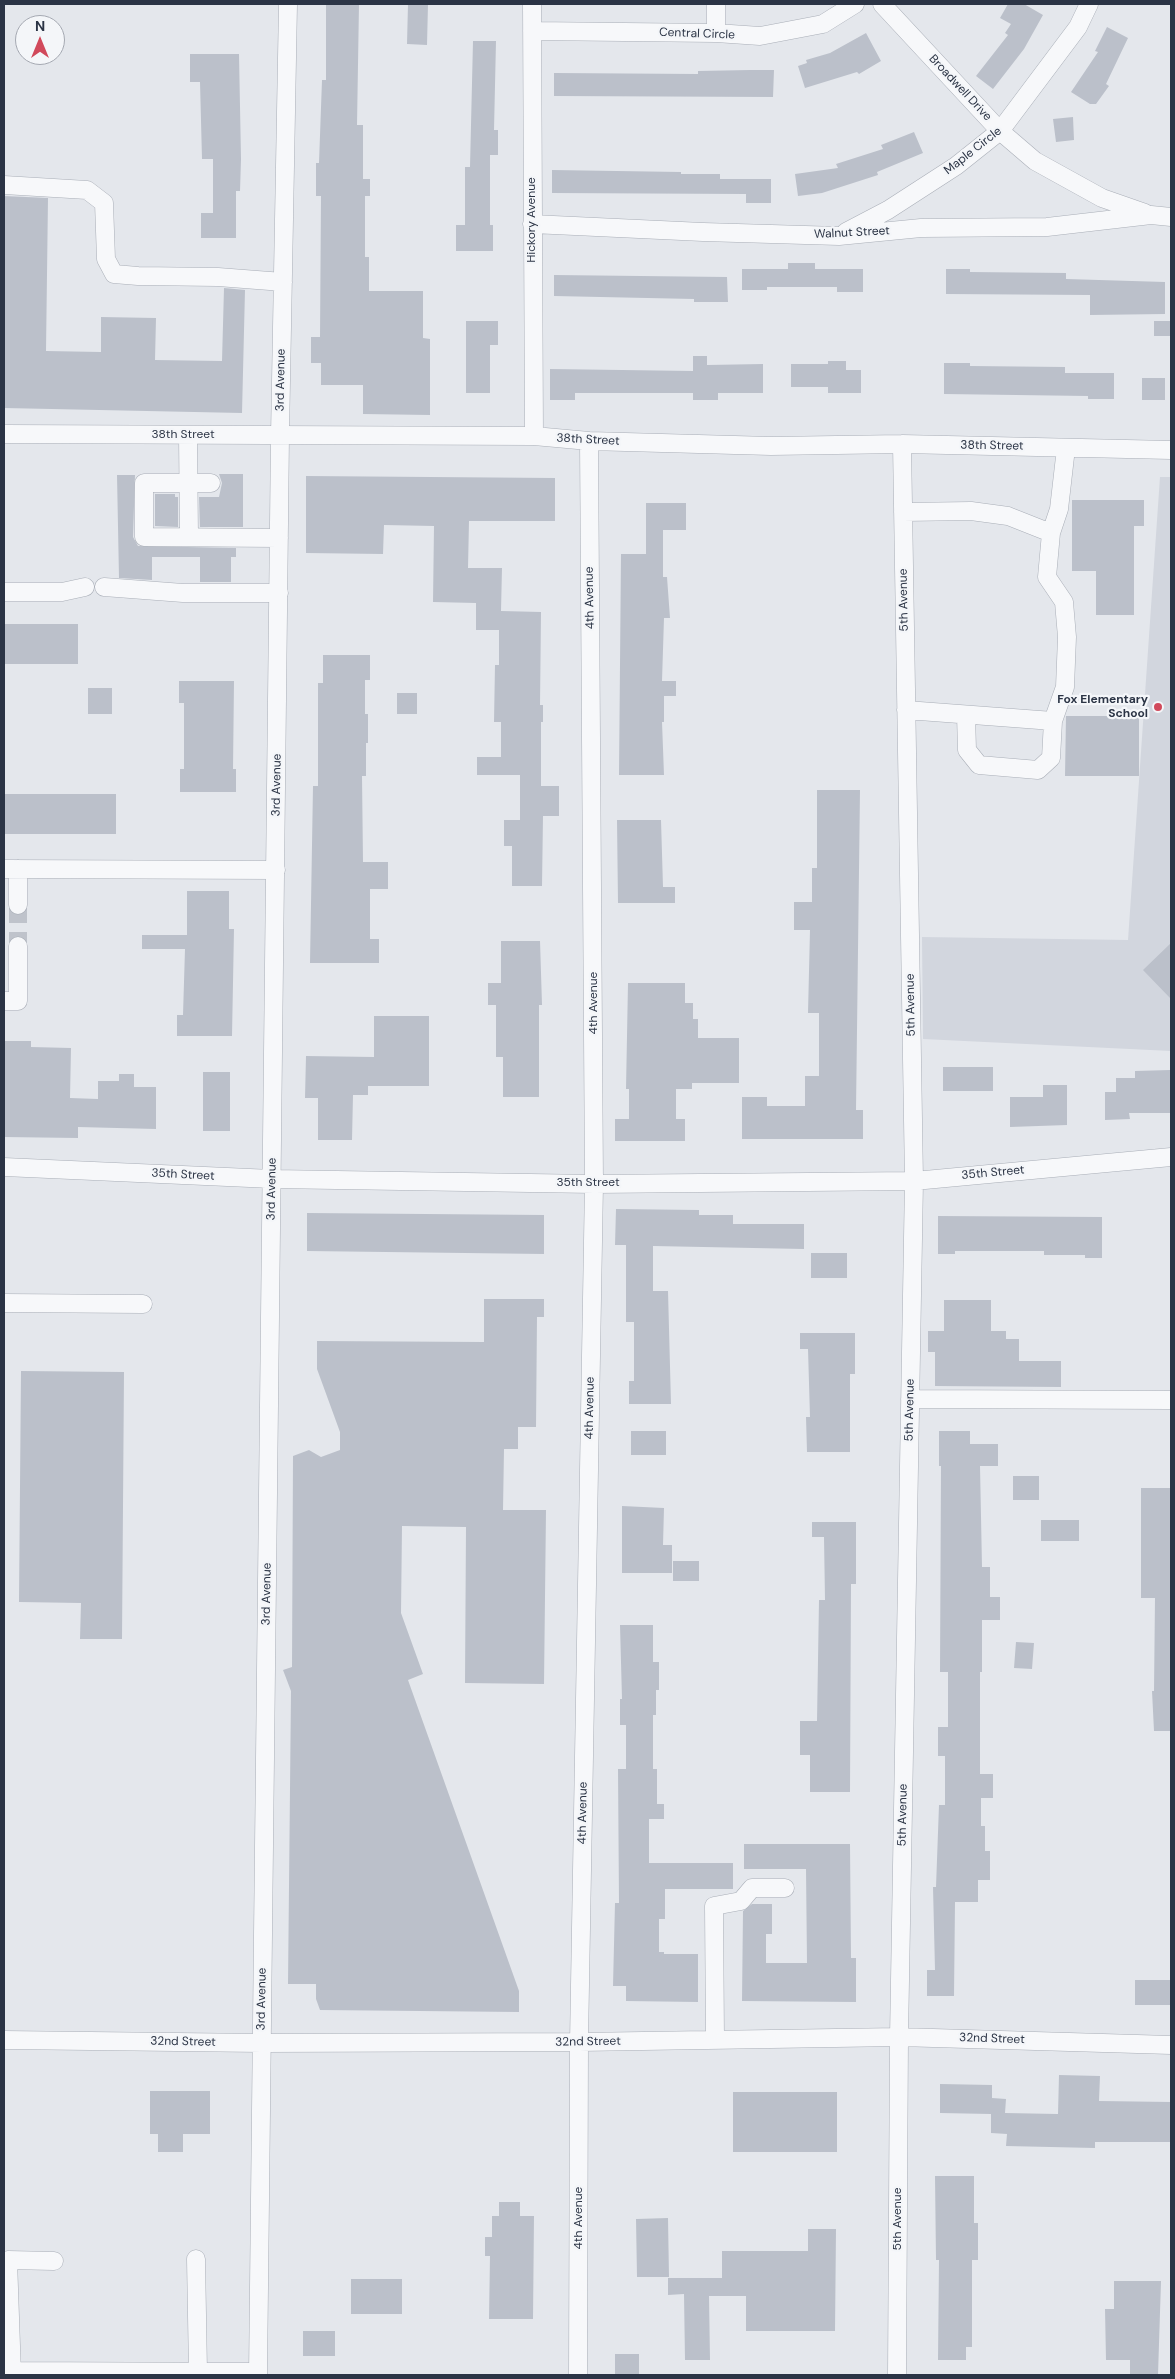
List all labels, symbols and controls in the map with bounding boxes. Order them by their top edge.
north arrow [15,15,65,65]
text: N [35,17,45,35]
street label: Central Circle [659,25,735,43]
street label: Broadwell Drive [926,52,994,124]
street label: Maple Circle [941,124,1005,178]
street label: Hickory Avenue [525,177,539,263]
street label: Walnut Street [814,224,890,242]
street label: 3rd Avenue [273,348,289,412]
street label: 38th Street [151,428,215,442]
street label: 38th Street [556,431,620,449]
street label: 38th Street [960,438,1024,454]
street label: 4th Avenue [582,566,598,630]
street label: 5th Avenue [896,568,912,632]
place label: Fox Elementary School [1057,693,1148,721]
marker: Fox Elementary School [1152,701,1164,713]
street label: 3rd Avenue [269,753,285,817]
street label: 4th Avenue [587,972,601,1034]
street label: 5th Avenue [903,973,919,1037]
street label: 3rd Avenue [264,1157,280,1221]
street label: 35th Street [961,1163,1025,1183]
street label: 35th Street [151,1166,215,1184]
street label: 35th Street [556,1176,620,1190]
street label: 4th Avenue [582,1376,598,1440]
street label: 5th Avenue [902,1378,918,1442]
street label: 3rd Avenue [259,1562,275,1626]
street label: 4th Avenue [575,1781,591,1845]
street label: 5th Avenue [895,1783,911,1847]
street label: 3rd Avenue [254,1967,270,2031]
street label: 32nd Street [959,2031,1025,2047]
street label: 32nd Street [150,2034,216,2050]
street label: 32nd Street [555,2034,621,2050]
street label: 4th Avenue [572,2187,586,2249]
street label: 5th Avenue [891,2188,905,2250]

